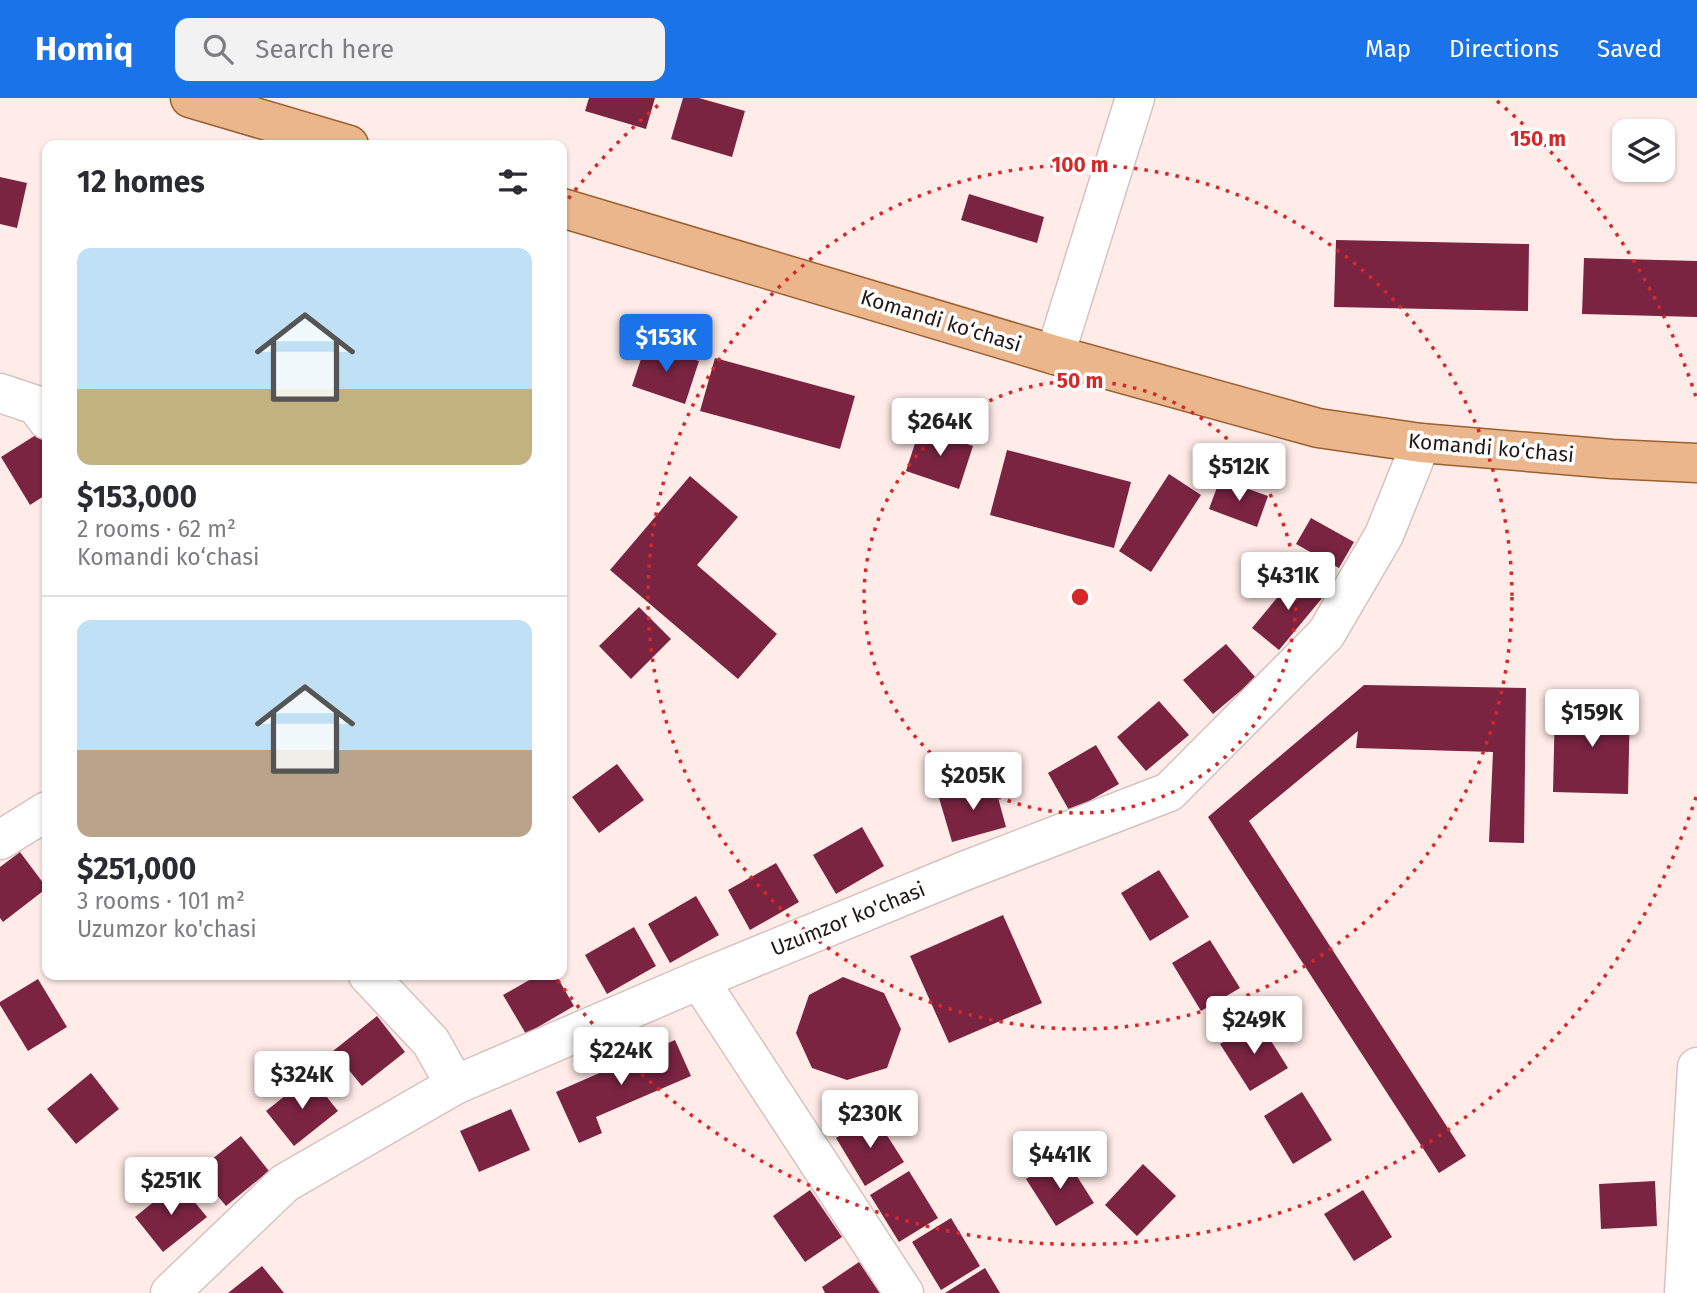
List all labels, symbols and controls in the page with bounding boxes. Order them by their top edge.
search box [175,18,665,81]
text: Homiq [35,29,133,69]
icon: search [199,30,237,68]
text: Search here [255,34,394,65]
text: Map [1365,35,1411,63]
text: Directions [1449,35,1559,63]
text: Saved [1597,35,1662,63]
map controls [1612,119,1675,182]
button: layers [1612,119,1675,182]
text: 150 m [1510,126,1566,152]
text: 100 m [1051,152,1109,178]
icon: filters [494,163,532,201]
text: 12 homes [77,164,205,200]
street label: Komandi ko‘chasi [858,284,1024,358]
icon: home [242,294,368,420]
pin: $153K [617,314,715,374]
text: $153K [635,323,697,351]
text: 50 m [1057,368,1103,394]
pin: $264K [891,398,989,458]
text: $264K [908,407,972,435]
street label: Komandi ko‘chasi [1407,428,1575,468]
pin: $512K [1190,444,1288,503]
text: $512K [1209,452,1269,480]
text: $153,000 [77,479,197,515]
text: 2 rooms · 62 m² [77,515,236,543]
text: Komandi ko‘chasi [77,543,259,571]
pin: $431K [1239,552,1337,612]
text: $431K [1257,561,1319,589]
centre of rings [1068,585,1092,609]
icon: home [242,666,368,792]
pin: $159K [1543,690,1641,749]
text: $159K [1561,698,1623,726]
pin: $205K [924,752,1022,812]
text: $205K [941,761,1005,789]
text: $251,000 [77,851,196,887]
street label: Uzumzor ko'chasi [767,876,929,962]
text: 3 rooms · 101 m² [77,887,245,915]
text: Uzumzor ko'chasi [77,915,257,943]
pin: $249K [1205,996,1303,1056]
text: $249K [1222,1005,1286,1033]
pin: $224K [572,1028,670,1087]
text: $224K [589,1036,653,1064]
pin: $324K [253,1052,351,1111]
text: $324K [270,1060,334,1088]
pin: $230K [821,1090,919,1150]
text: $230K [838,1099,902,1127]
pin: $441K [1011,1132,1109,1191]
text: $441K [1029,1140,1091,1168]
pin: $251K [122,1158,220,1217]
text: $251K [141,1166,201,1194]

